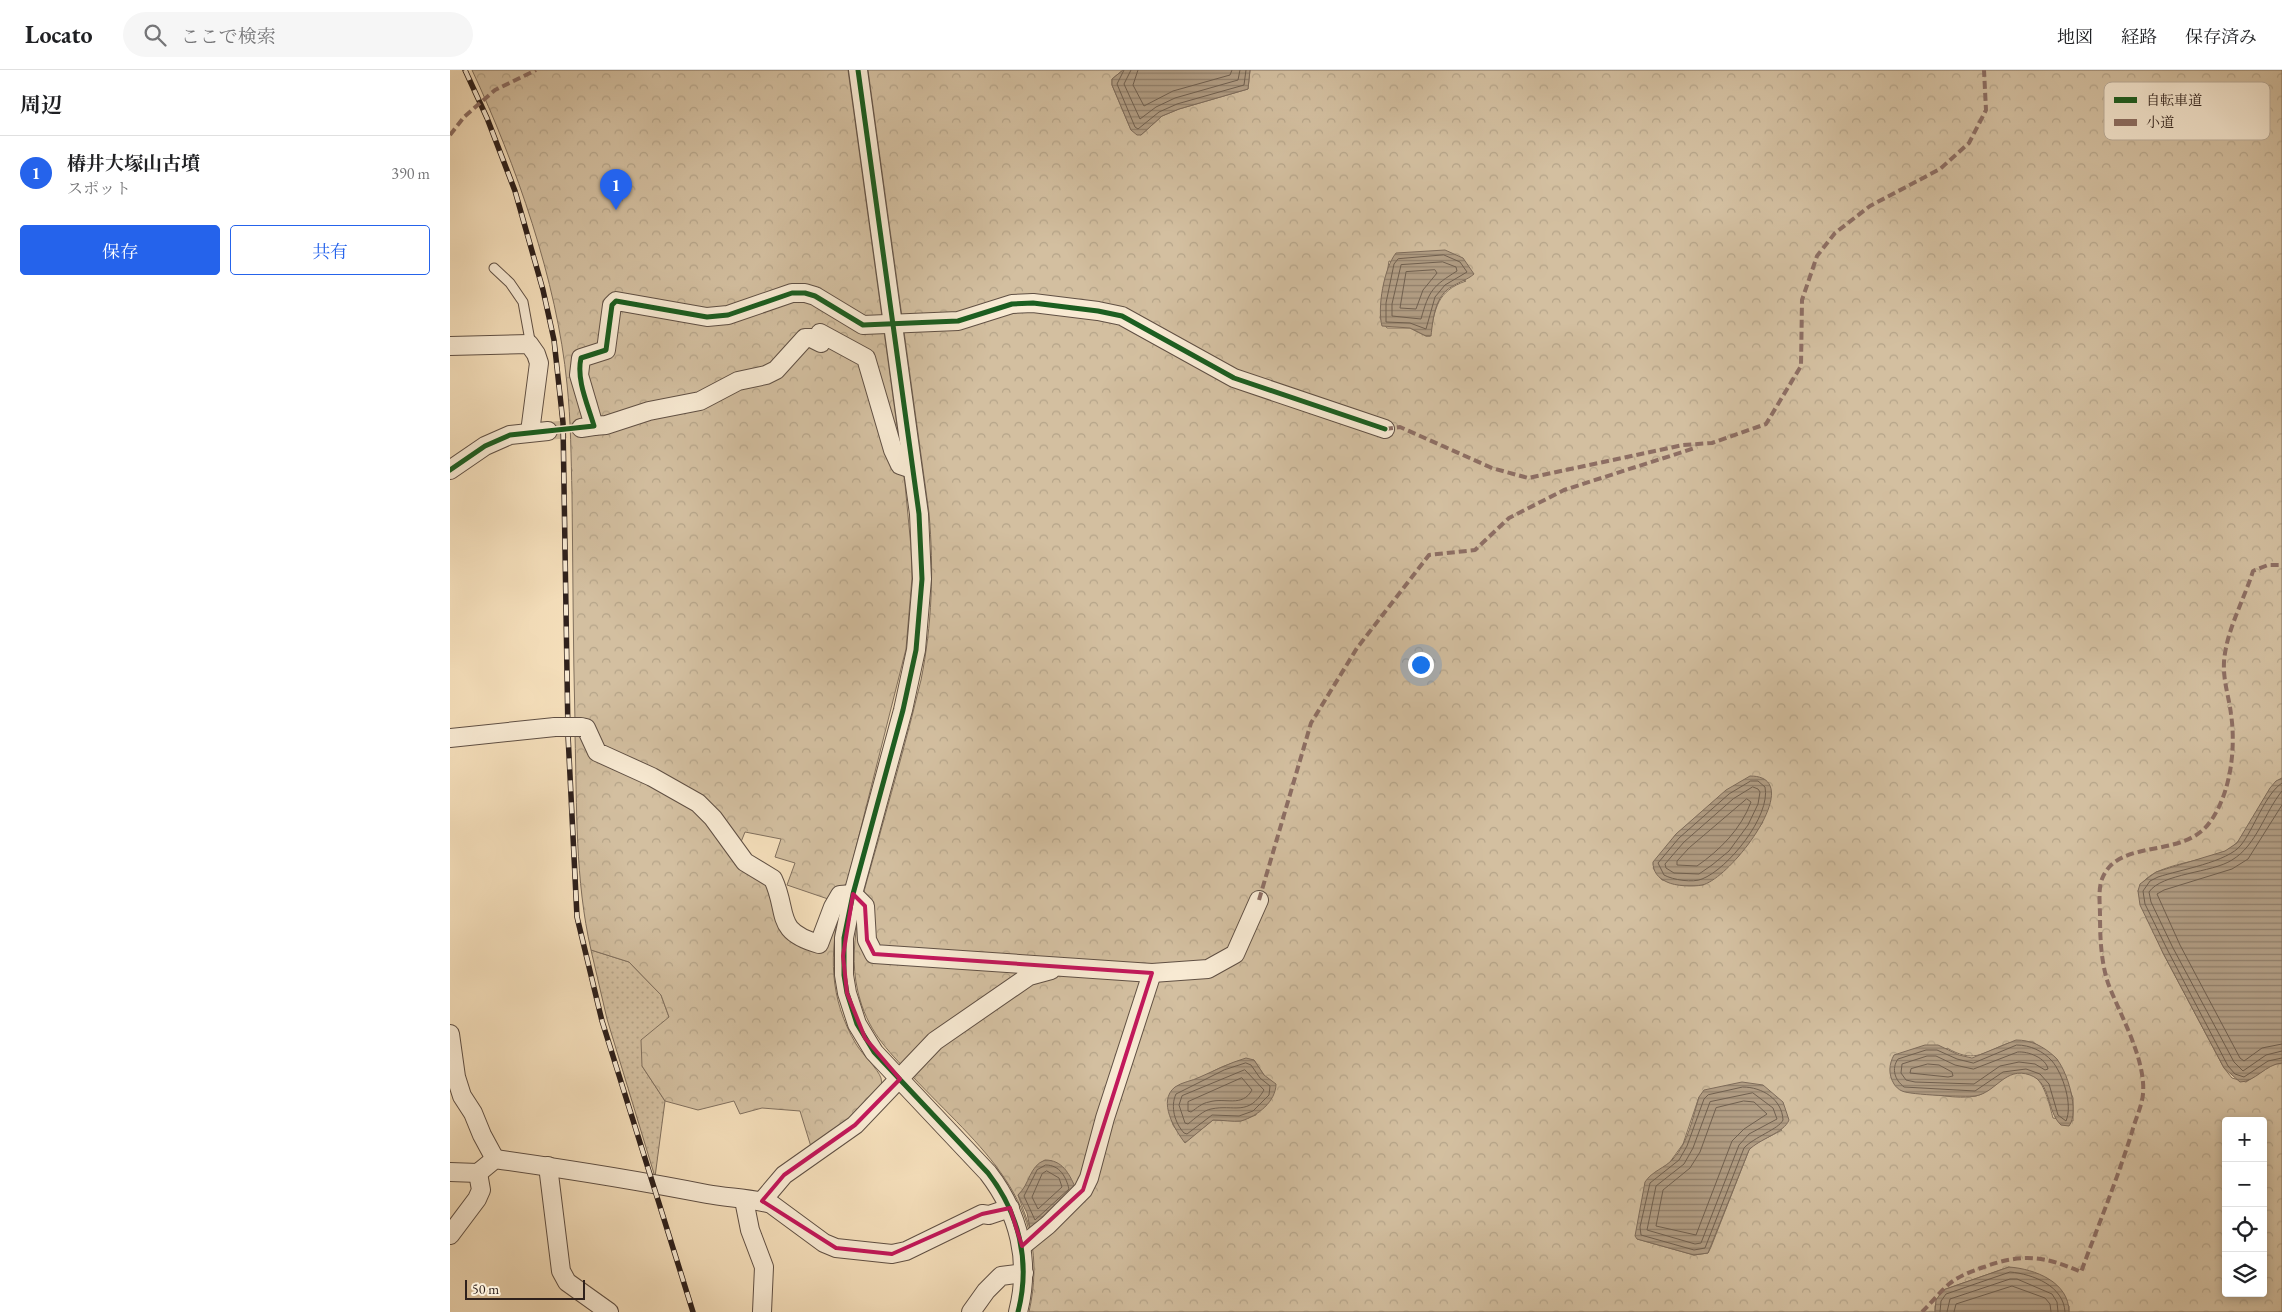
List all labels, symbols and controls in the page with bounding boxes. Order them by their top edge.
search box [123,12,473,57]
text: Locato [25,19,93,50]
icon: search [141,21,169,49]
text: ここで検索 [181,24,276,49]
text: 地図 [2057,25,2093,48]
text: 経路 [2121,25,2157,48]
text: 保存済み [2185,25,2257,48]
legend [2104,82,2270,140]
text: 周辺 [20,91,62,118]
text: 自転車道 [2146,91,2202,109]
text: 小道 [2146,113,2174,131]
text: 椿井大塚山古墳 [67,151,200,176]
text: 1 [32,163,40,184]
text: 390 m [391,163,430,184]
pin: 1 [600,169,632,210]
text: スポット [67,178,131,199]
button: 保存 [20,225,220,275]
button: 共有 [230,225,430,275]
your location [1408,652,1434,678]
map controls [2222,1117,2267,1297]
button: + [2222,1117,2267,1162]
button: − [2222,1162,2267,1207]
button: locate [2222,1207,2267,1252]
button: layers [2222,1252,2267,1297]
scale bar [465,1277,585,1300]
text: 50 m [472,1280,499,1298]

